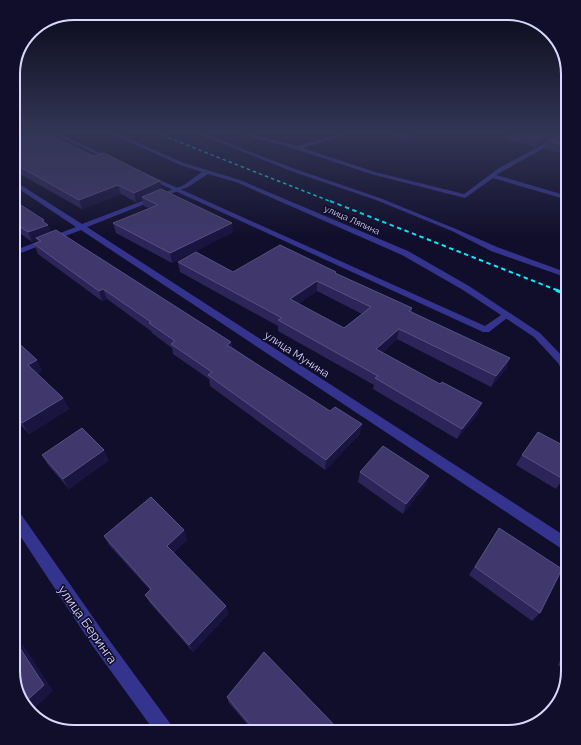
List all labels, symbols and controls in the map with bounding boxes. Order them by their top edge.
street label: улица Ляпина [323,203,381,237]
street label: улица Мунина [262,329,332,380]
street label: улица Беринга [55,582,120,666]

